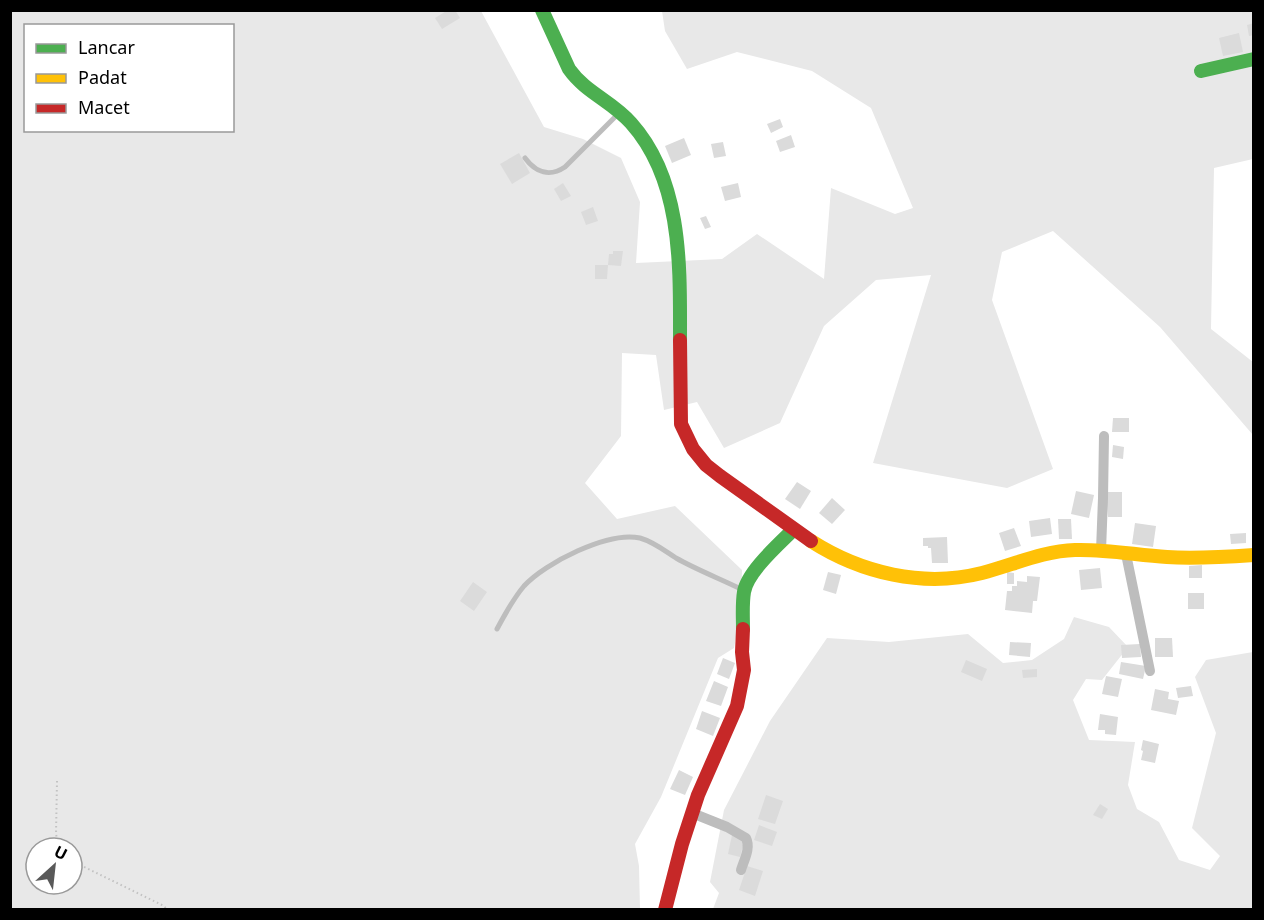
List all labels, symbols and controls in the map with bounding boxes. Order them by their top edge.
legend [24,24,234,132]
text: Lancar [78,35,135,59]
text: Padat [78,65,127,89]
text: Macet [78,95,130,119]
north arrow [24,836,84,896]
text: U [50,840,71,865]

